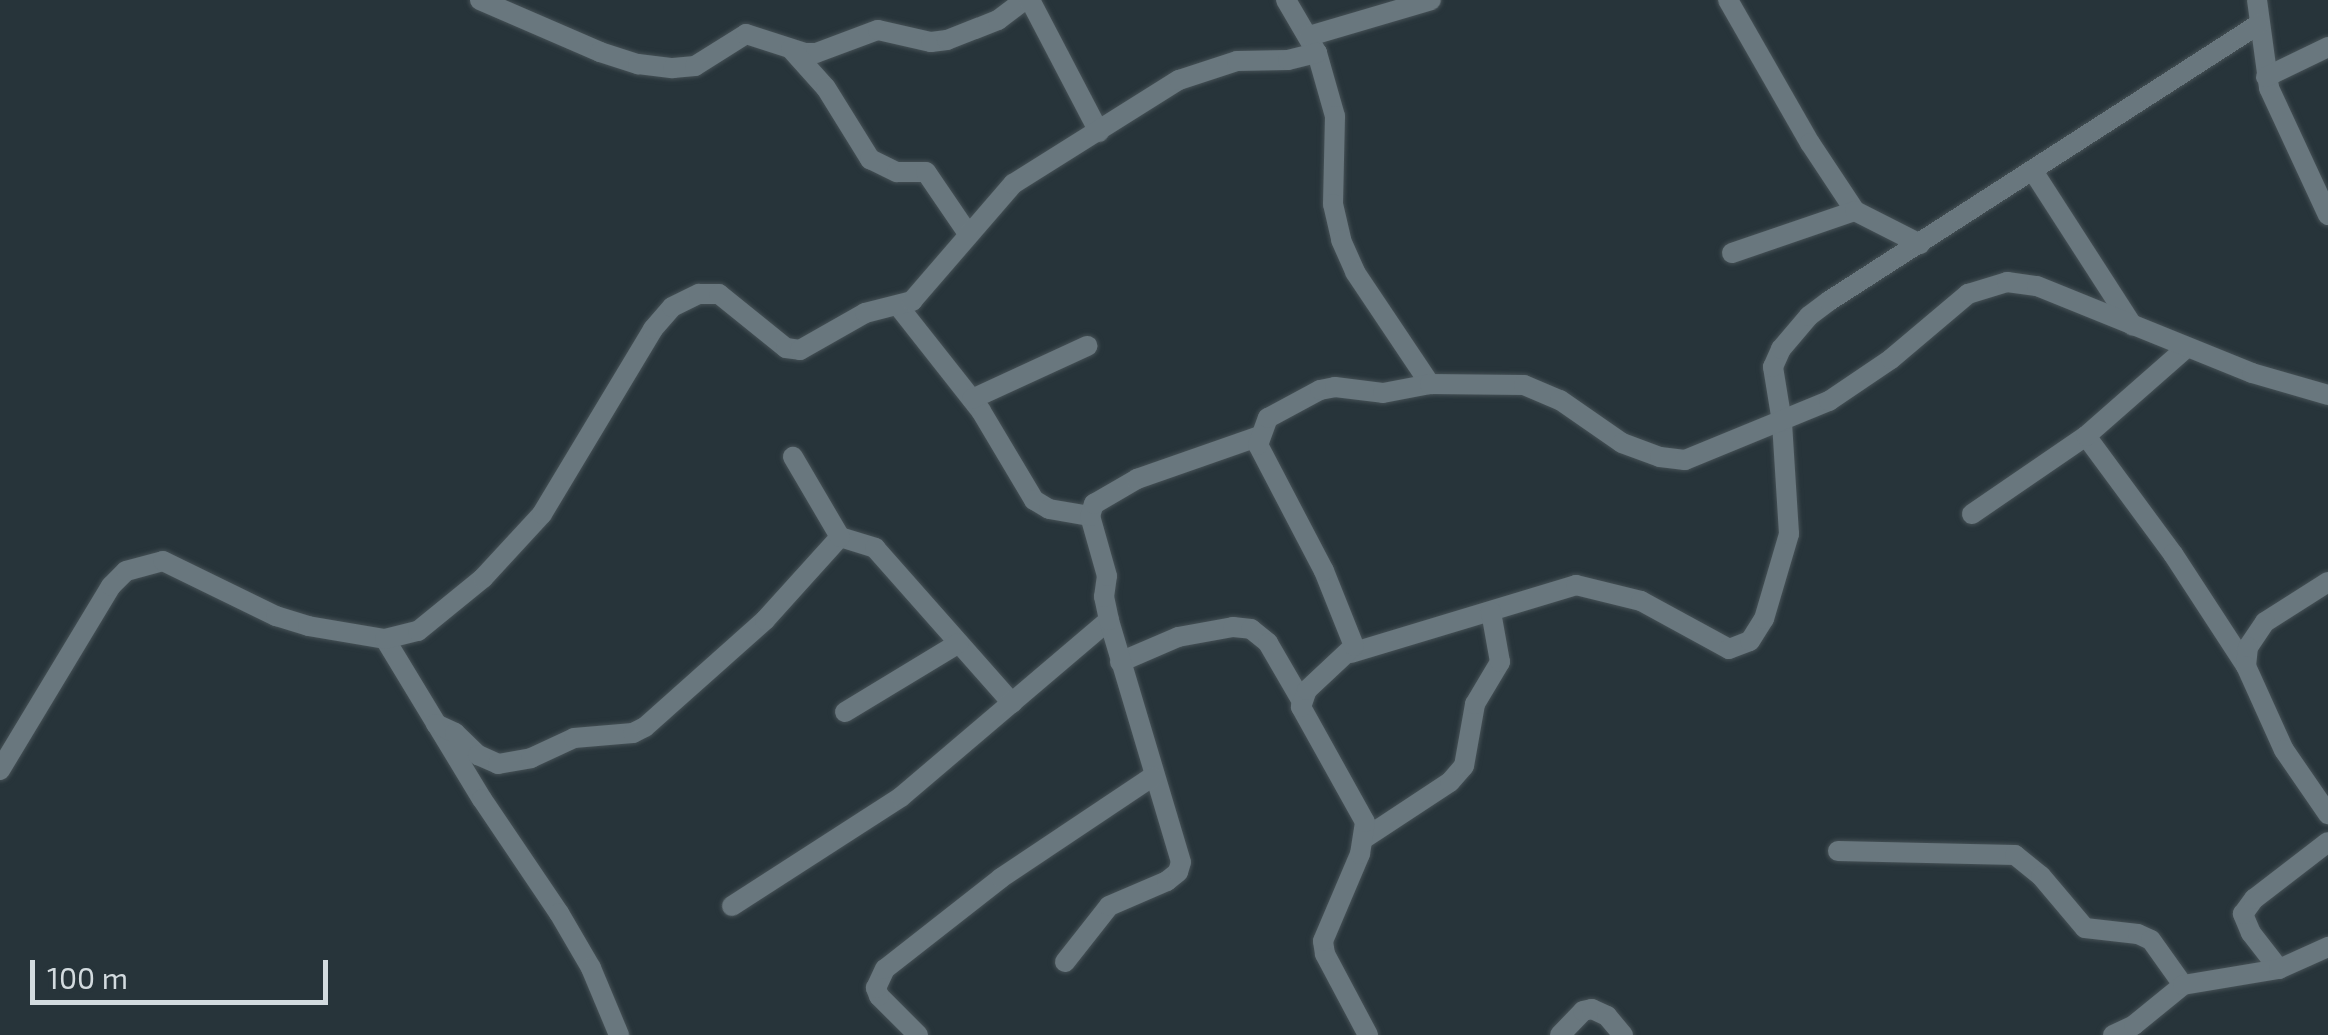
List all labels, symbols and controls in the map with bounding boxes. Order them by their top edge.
scale bar [35,940,332,1002]
text: 100 m [47,959,128,995]

